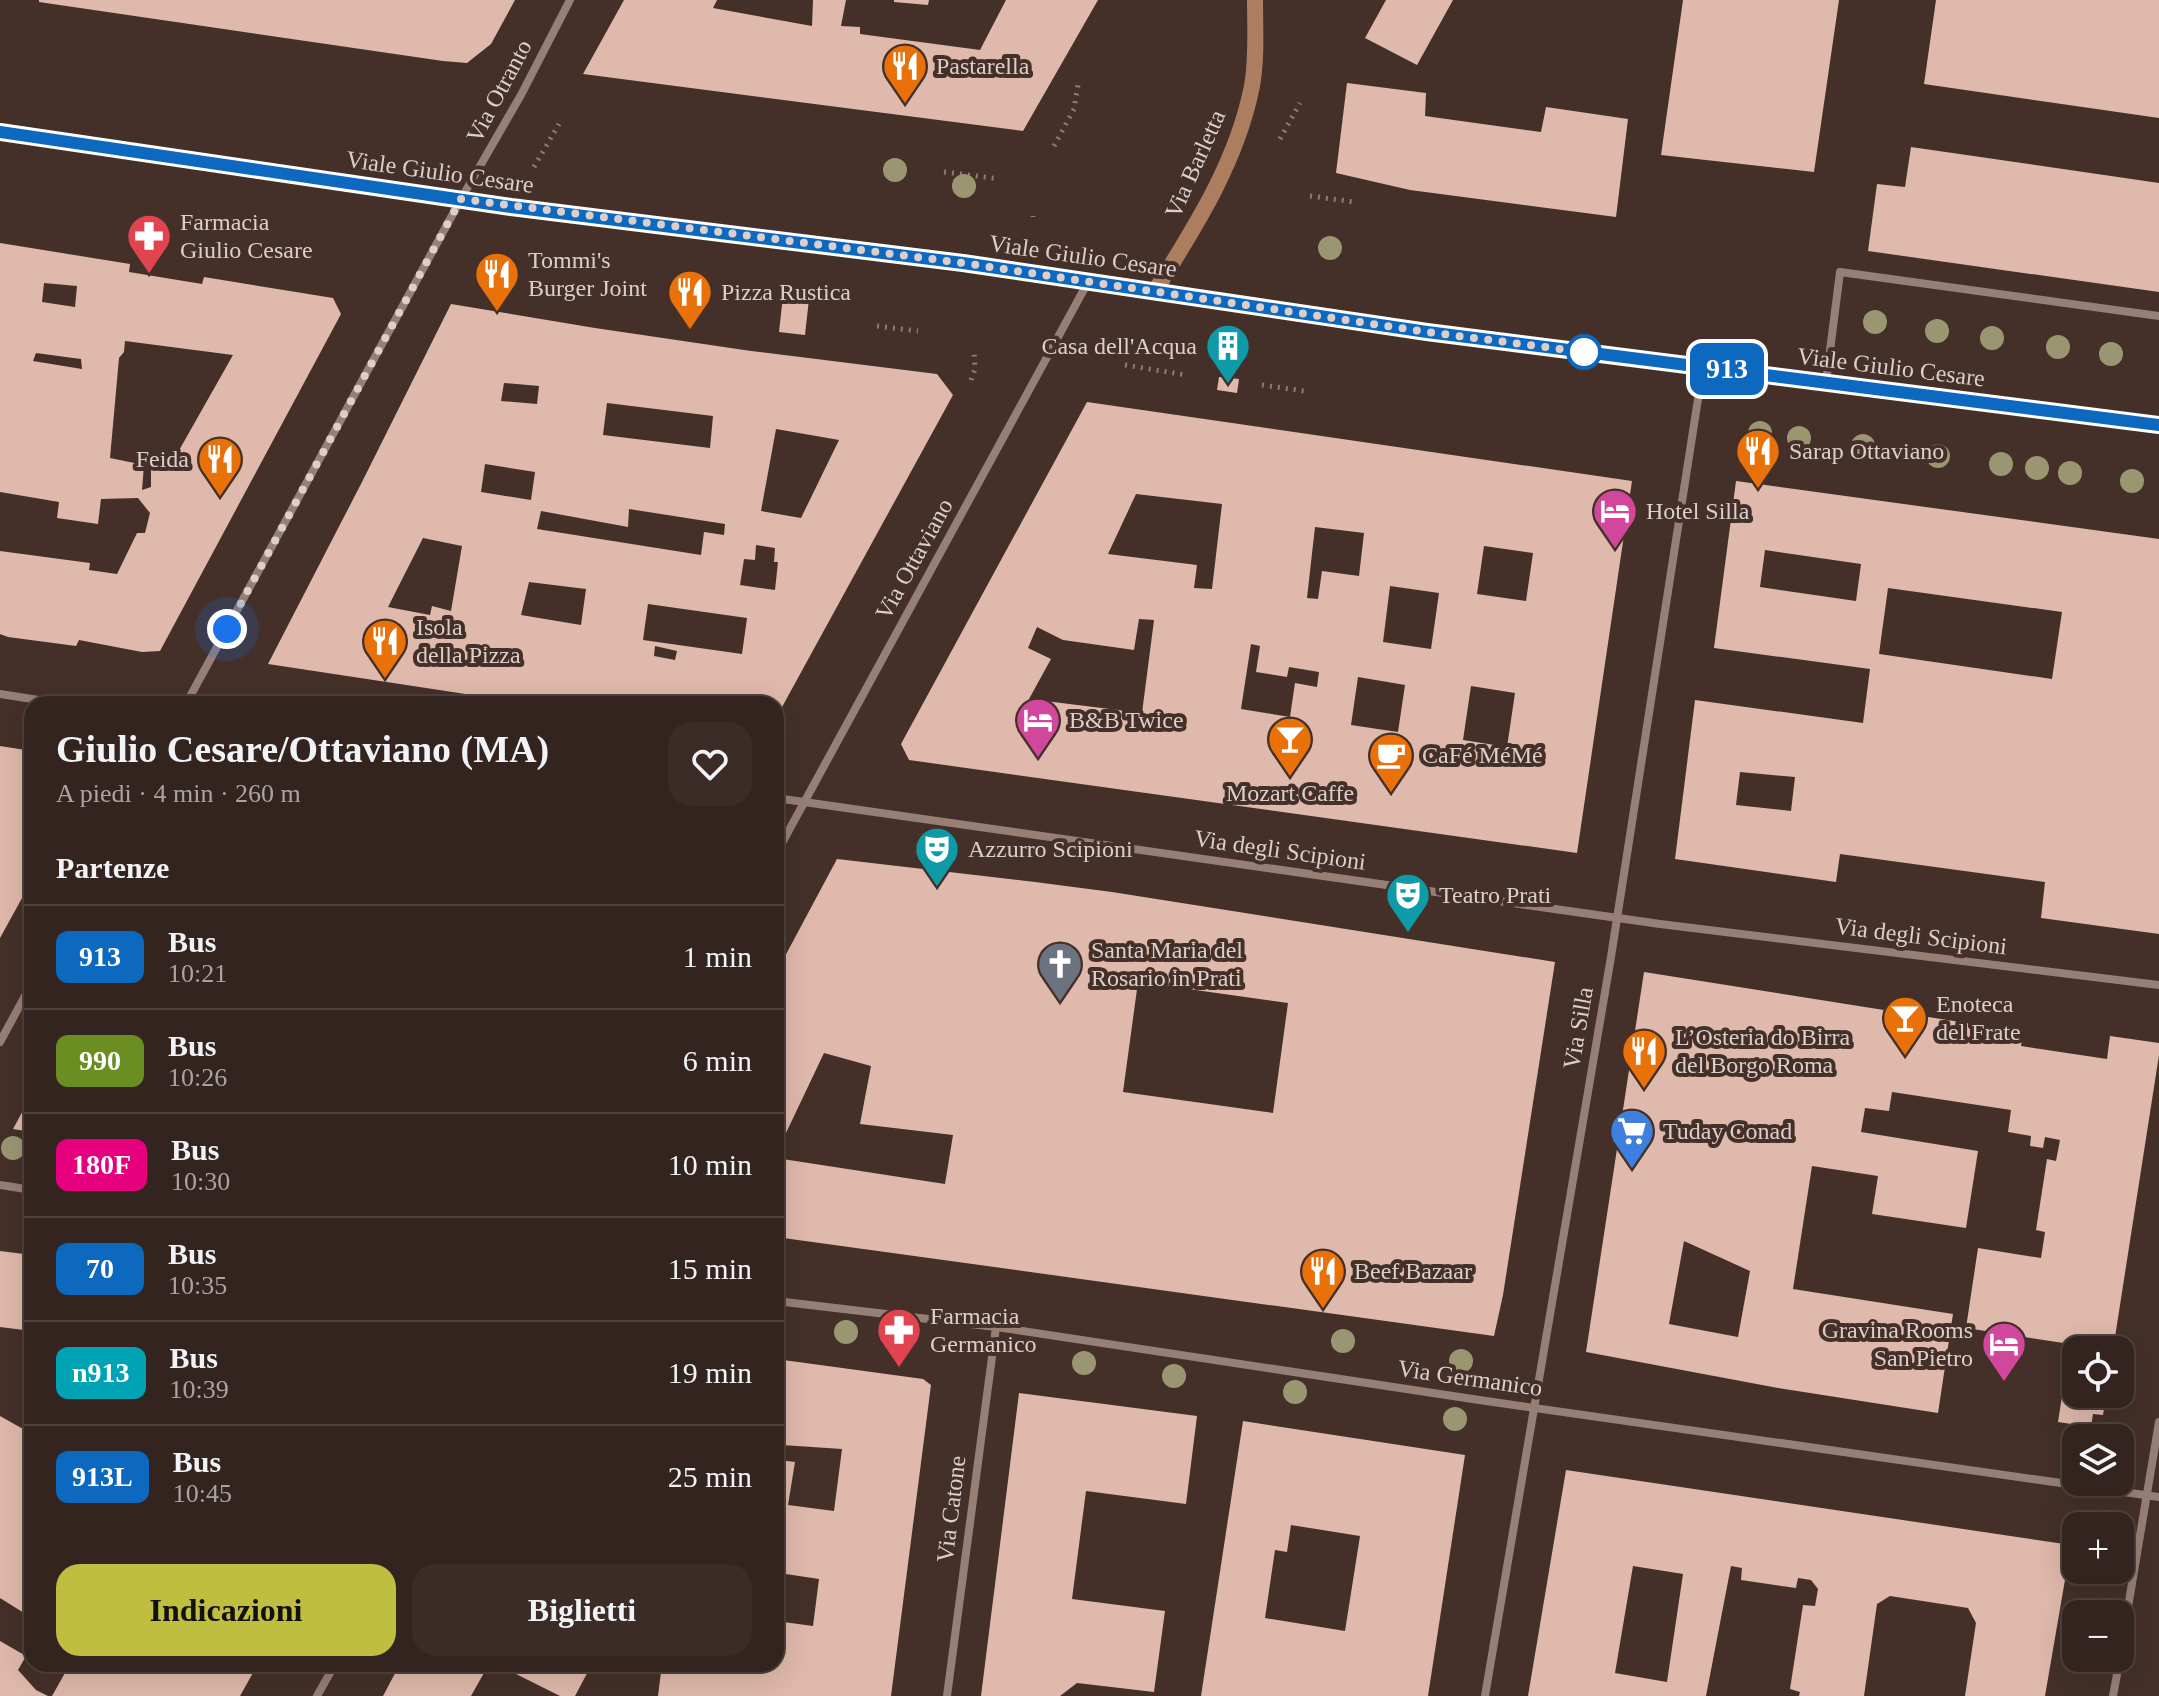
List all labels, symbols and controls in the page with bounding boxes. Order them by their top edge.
street label: Via Otranto [461,35,537,147]
restaurant icon: Pastarella [881,42,929,105]
place label: Pastarella [936,53,1030,79]
street label: Via Barletta [1160,106,1230,222]
street label: Viale Giulio Cesare [345,146,535,198]
place label: Farmacia Giulio Cesare [180,209,313,263]
pharmacy icon: Farmacia Giulio Cesare [125,212,173,275]
street label: Viale Giulio Cesare [988,230,1178,282]
place label: Tommi's Burger Joint [528,247,647,301]
restaurant icon: Tommi's Burger Joint [473,250,521,313]
restaurant icon: Pizza Rustica [666,268,714,331]
place label: Pizza Rustica [721,279,851,305]
building icon: Casa dell'Acqua [1204,322,1252,385]
place label: Casa dell'Acqua [1041,333,1197,359]
unlabelled marker [1567,335,1601,369]
line badge: 913 [1681,343,1773,395]
street label: Viale Giulio Cesare [1796,343,1986,391]
text: 913 [1706,353,1748,384]
restaurant icon: Sarap Ottaviano [1734,427,1782,490]
restaurant icon: Feida [196,435,244,498]
place label: Sarap Ottaviano [1789,438,1944,464]
place label: Feida [136,446,189,472]
hotel icon: Hotel Silla [1591,487,1639,550]
street label: Via Ottaviano [870,494,958,624]
place label: Hotel Silla [1646,498,1750,524]
your location [207,609,247,649]
place label: Isola della Pizza [416,614,521,668]
restaurant icon: Isola della Pizza [361,617,409,680]
hotel icon: B&B Twice [1014,696,1062,759]
place label: B&B Twice [1069,707,1184,733]
bar icon: Mozart Caffe [1266,715,1314,778]
button: heart [668,722,752,806]
text: Giulio Cesare/Ottaviano (MA) [56,728,549,770]
cafe icon: CaFé MéMé [1367,731,1415,794]
place label: CaFé MéMé [1422,742,1543,768]
text: A piedi · 4 min · 260 m [56,779,301,808]
place label: Mozart Caffe [1226,780,1354,806]
theatre icon: Azzurro Scipioni [913,825,961,888]
street label: Via degli Scipioni [1192,825,1368,875]
place label: Azzurro Scipioni [968,836,1133,862]
text: Partenze [56,851,169,884]
theatre icon: Teatro Prati [1384,871,1432,934]
place label: Teatro Prati [1439,882,1552,908]
street label: Via degli Scipioni [1833,913,2009,959]
text: Bus [168,925,216,958]
place label: Santa Maria del Rosario in Prati [1091,937,1243,991]
text: 1 min [683,940,752,973]
church icon: Santa Maria del Rosario in Prati [1036,940,1084,1003]
text: 913 [79,941,121,972]
text: 10:21 [168,959,227,988]
street label: Via Silla [1558,984,1598,1071]
place label: Enoteca del Frate [1936,991,2021,1045]
bar icon: Enoteca del Frate [1881,994,1929,1057]
place label: L’Osteria do Birra del Borgo Roma [1675,1024,1850,1078]
restaurant icon: L’Osteria do Birra del Borgo Roma [1620,1027,1668,1090]
text: Bus [168,1029,216,1062]
text: 6 min [683,1044,752,1077]
text: 990 [79,1045,121,1076]
text: 10:26 [168,1063,227,1092]
supermarket icon: Tuday Conad [1608,1107,1656,1170]
place label: Tuday Conad [1663,1118,1792,1144]
text: Bus [171,1133,219,1166]
text: 10 min [668,1148,752,1181]
text: 180F [72,1149,131,1180]
text: 10:30 [171,1167,230,1196]
text: Bus [168,1237,216,1270]
restaurant icon: Beef Bazaar [1299,1247,1347,1310]
text: 15 min [668,1252,752,1285]
text: 70 [86,1253,114,1284]
place label: Beef Bazaar [1354,1258,1472,1284]
text: 10:35 [168,1271,227,1300]
place label: Farmacia Germanico [930,1303,1037,1357]
pharmacy icon: Farmacia Germanico [875,1306,923,1369]
place label: Gravina Rooms San Pietro [1822,1317,1973,1371]
hotel icon: Gravina Rooms San Pietro [1980,1320,2028,1383]
map controls [2062,1336,2134,1672]
button: locate [2062,1336,2134,1408]
text: Bus [170,1341,218,1374]
street label: Via Germanico [1396,1355,1544,1401]
text: 19 min [668,1356,752,1389]
text: n913 [72,1357,130,1388]
text: 10:39 [170,1375,229,1404]
button: layers [2062,1424,2134,1496]
text: Bus [173,1445,221,1478]
street label: Via Catone [932,1454,970,1564]
text: 25 min [668,1460,752,1493]
text: 913L [72,1461,133,1492]
text: 10:45 [173,1479,232,1508]
button: + [2062,1512,2134,1584]
button: Indicazioni [56,1564,396,1656]
button: Biglietti [412,1564,752,1656]
button: − [2062,1600,2134,1672]

